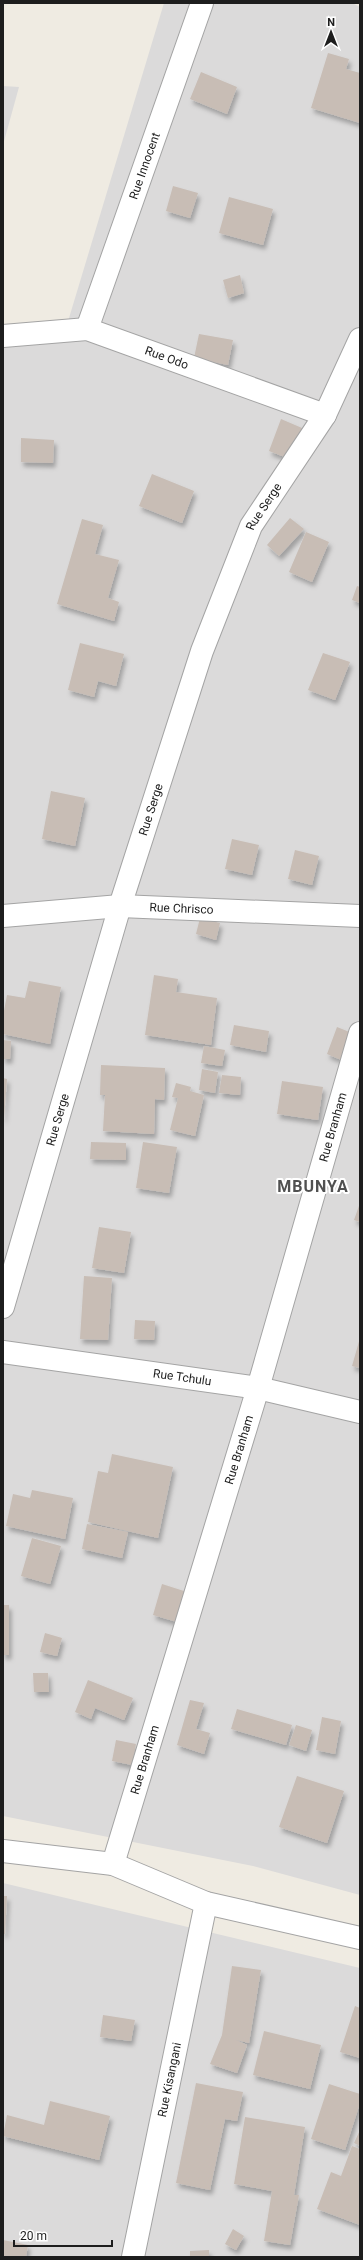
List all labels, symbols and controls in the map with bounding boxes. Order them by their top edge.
north arrow [311,12,351,52]
text: N [327,16,335,29]
street label: Rue Innocent [126,130,163,201]
street label: Rue Odo [143,344,190,372]
street label: Rue Serge [243,480,285,532]
street label: Rue Serge [136,782,166,837]
street label: Rue Chrisco [149,900,214,917]
street label: Rue Branham [316,1091,350,1163]
street label: Rue Serge [43,1092,72,1148]
district label: MBUNYA [277,1177,349,1196]
street label: Rue Tchulu [152,1366,212,1388]
street label: Rue Branham [222,1414,256,1486]
street label: Rue Branham [128,1723,162,1796]
street label: Rue Kisangani [155,2041,184,2118]
scale bar [14,2222,112,2248]
text: 20 m [20,2229,47,2243]

